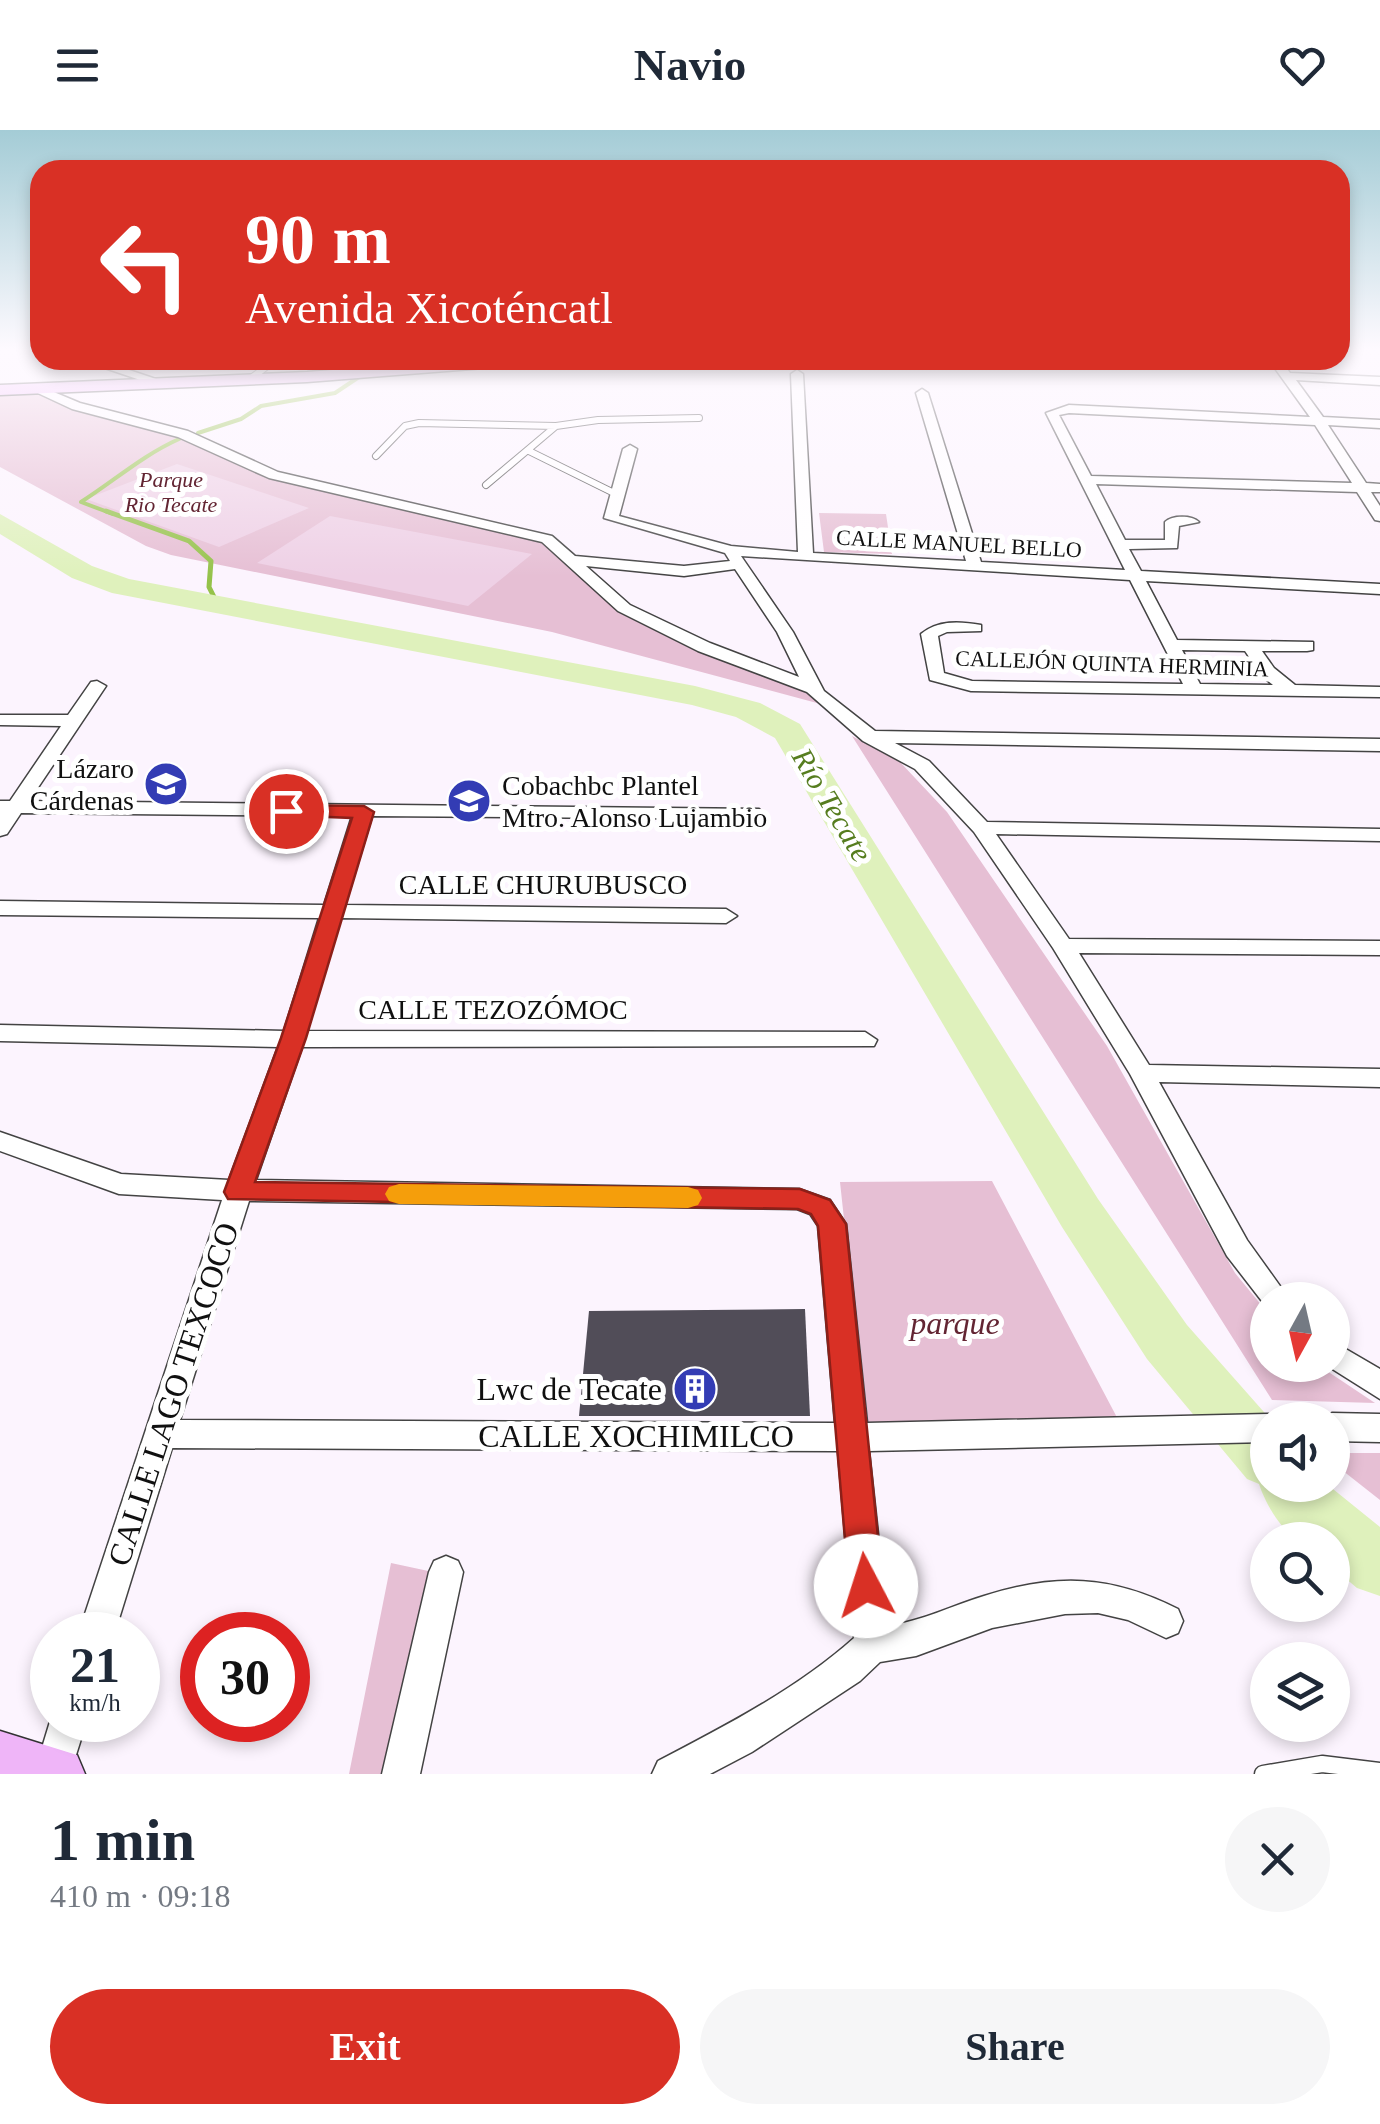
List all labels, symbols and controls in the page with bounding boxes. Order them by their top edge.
icon: menu [50,38,105,93]
icon: heart [1275,38,1330,93]
text: Navio [634,40,746,90]
icon: left [80,200,210,330]
text: 90 m [245,201,391,278]
text: Avenida Xicoténcatl [245,283,613,333]
park label: Parque Rio Tecate [124,467,218,517]
street label: CALLE MANUEL BELLO [835,525,1082,562]
street label: CALLEJÓN QUINTA HERMINIA [955,646,1269,681]
water label: Río Tecate [785,741,879,867]
place label: Lázaro Cárdenas [30,753,134,816]
school or university icon: Lázaro Cárdenas [143,761,189,807]
pin [244,769,329,854]
place label: Cobachbc Plantel Mtro. Alonso Lujambio [502,770,767,833]
school or university icon: Cobachbc Plantel Mtro. Alonso Lujambio [446,778,492,824]
icon: arrive [259,784,314,839]
street label: CALLE CHURUBUSCO [399,869,687,900]
street label: CALLE TEZOZÓMOC [358,994,628,1025]
street label: CALLE LAGO TEXCOCO [100,1218,246,1570]
north arrow [1250,1282,1350,1382]
map controls [1250,1282,1350,1742]
park label: parque [908,1305,1000,1341]
building icon: Lwc de Tecate [672,1366,718,1412]
place label: Lwc de Tecate [477,1371,662,1407]
button: sound [1250,1402,1350,1502]
street label: CALLE XOCHIMILCO [478,1418,794,1454]
button: search [1250,1522,1350,1622]
position arrow [814,1534,918,1638]
speed limit sign: 30 [180,1612,310,1742]
text: 21 [70,1637,120,1693]
button: layers [1250,1642,1350,1742]
text: km/h [69,1689,121,1716]
text: 1 min [50,1807,195,1873]
button: close [1225,1807,1330,1912]
text: 410 m · 09:18 [50,1878,230,1914]
button: Exit [50,1989,680,2104]
button: Share [700,1989,1330,2104]

